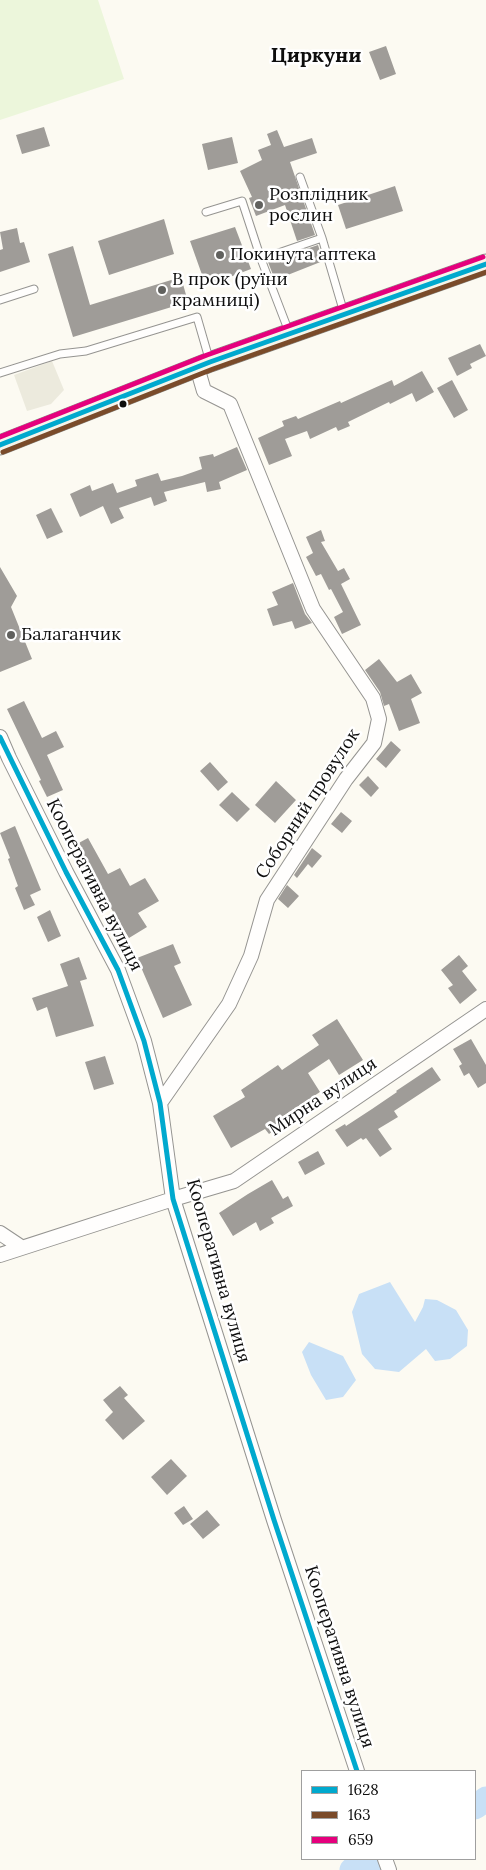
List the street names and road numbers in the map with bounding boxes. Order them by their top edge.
street label: Соборний провулок [251,725,365,883]
street label: Кооперативна вулиця [41,795,147,975]
street label: Мирна вулиця [265,1053,381,1141]
street label: Кооперативна вулиця [181,1177,255,1365]
street label: Кооперативна вулиця [299,1563,379,1751]

